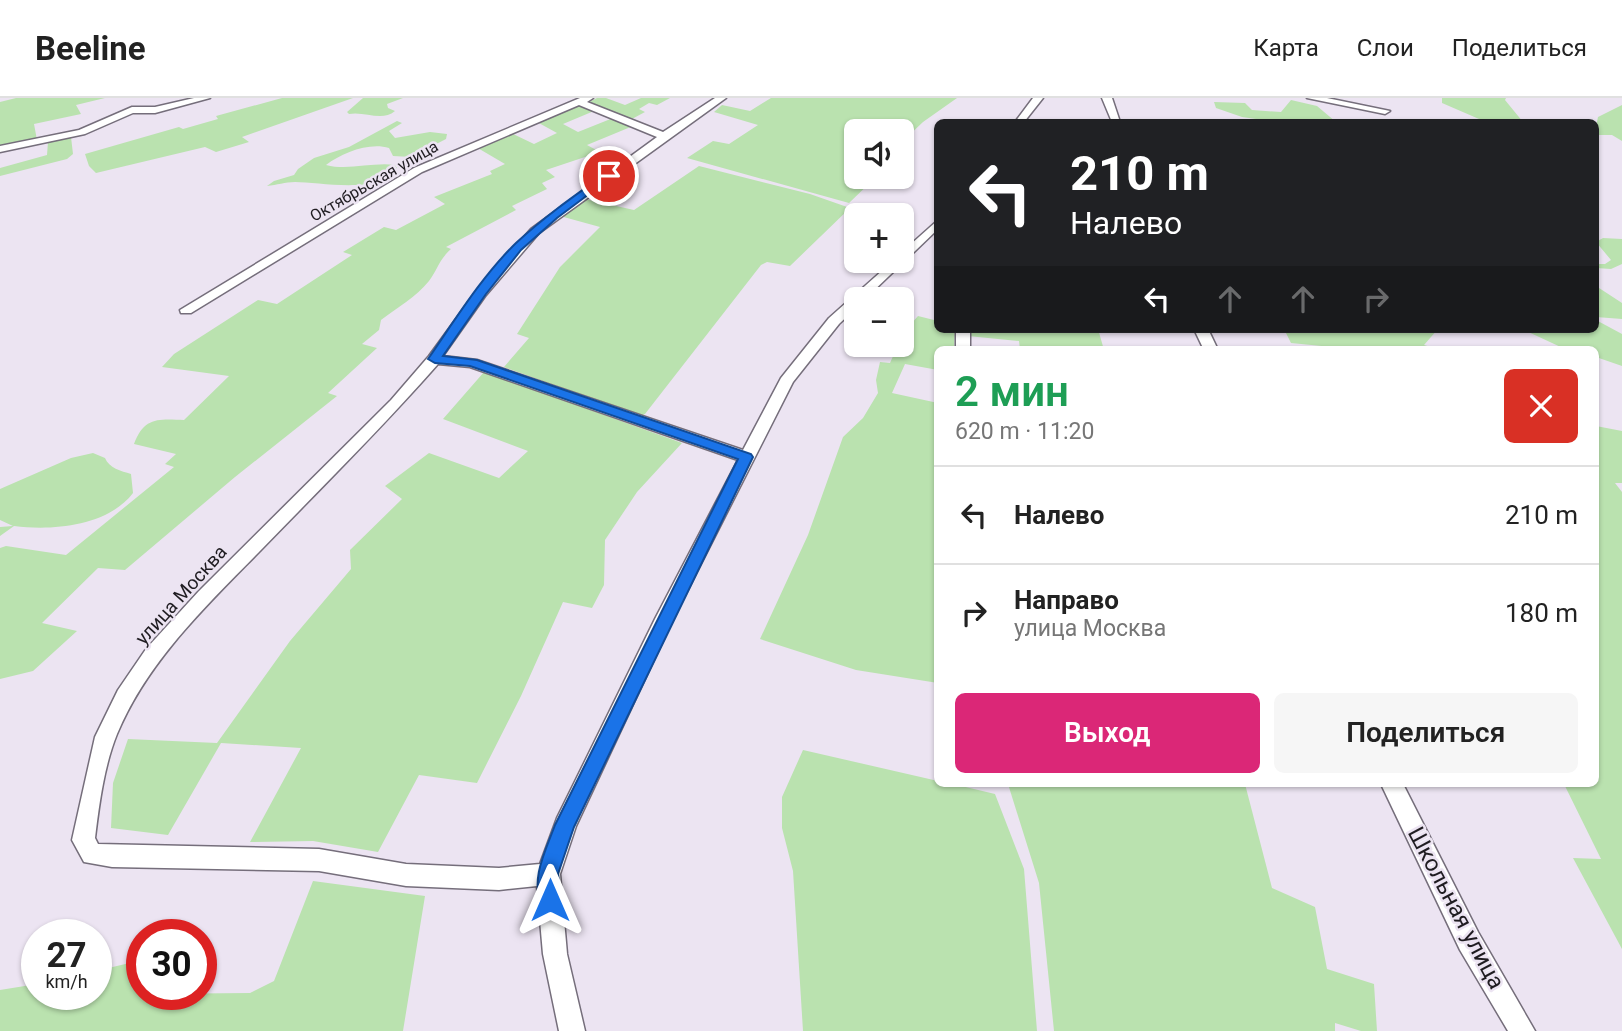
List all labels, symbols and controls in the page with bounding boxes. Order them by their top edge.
text: Beeline [35,29,146,68]
text: Карта [1253,34,1319,62]
text: Слои [1357,34,1414,62]
text: Поделиться [1452,34,1587,62]
map controls [844,119,914,357]
button: sound [844,119,914,189]
street label: Октябрьская улица [306,137,442,225]
text: 210 m [1070,145,1209,202]
pin [579,146,639,206]
icon: left [955,147,1046,238]
icon: arrive [590,157,628,195]
button: + [844,203,914,273]
text: Налево [1070,204,1182,242]
icon: left [1138,280,1176,318]
icon: ahead [1211,280,1249,318]
icon: ahead [1284,280,1322,318]
icon: right [1357,280,1395,318]
button: − [844,287,914,357]
text: 2 мин [955,367,1069,416]
button: close [1504,369,1578,443]
text: 620 m · 11:20 [955,418,1094,445]
icon: left [955,496,993,534]
text: Налево [1014,500,1104,530]
text: 210 m [1505,500,1578,530]
street label: улица Москва [130,541,232,649]
text: Направо [1014,585,1119,615]
icon: right [955,594,993,632]
text: 180 m [1505,598,1578,628]
text: улица Москва [1014,615,1166,642]
button: Выход [955,693,1260,773]
button: Поделиться [1274,693,1578,773]
street label: Школьная улица [1402,822,1510,994]
position arrow [513,863,587,937]
speed limit sign: 30 [126,919,217,1010]
text: 27 [46,935,87,976]
text: km/h [45,971,88,992]

